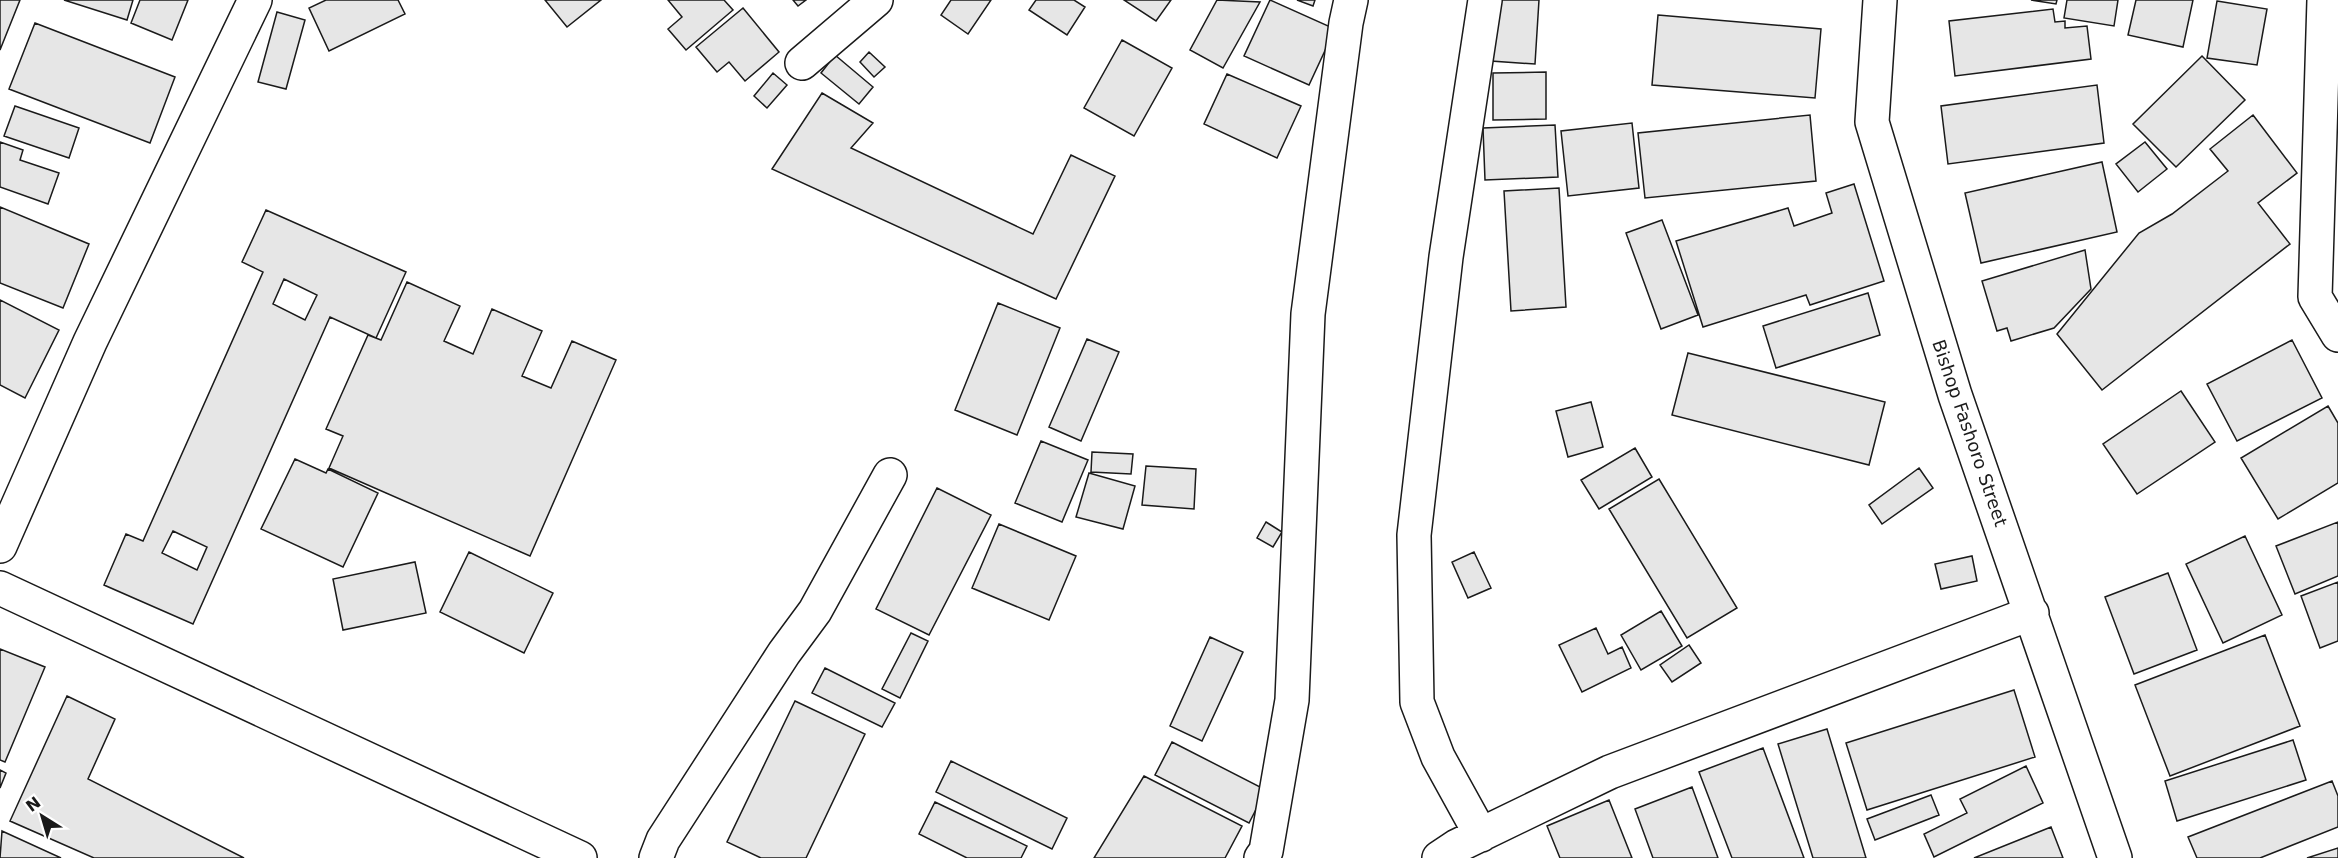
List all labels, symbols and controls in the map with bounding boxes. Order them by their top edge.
street label: Bishop Fashoro Street [1928,337,2012,529]
north arrow [12,786,72,846]
text: N [22,793,44,816]

